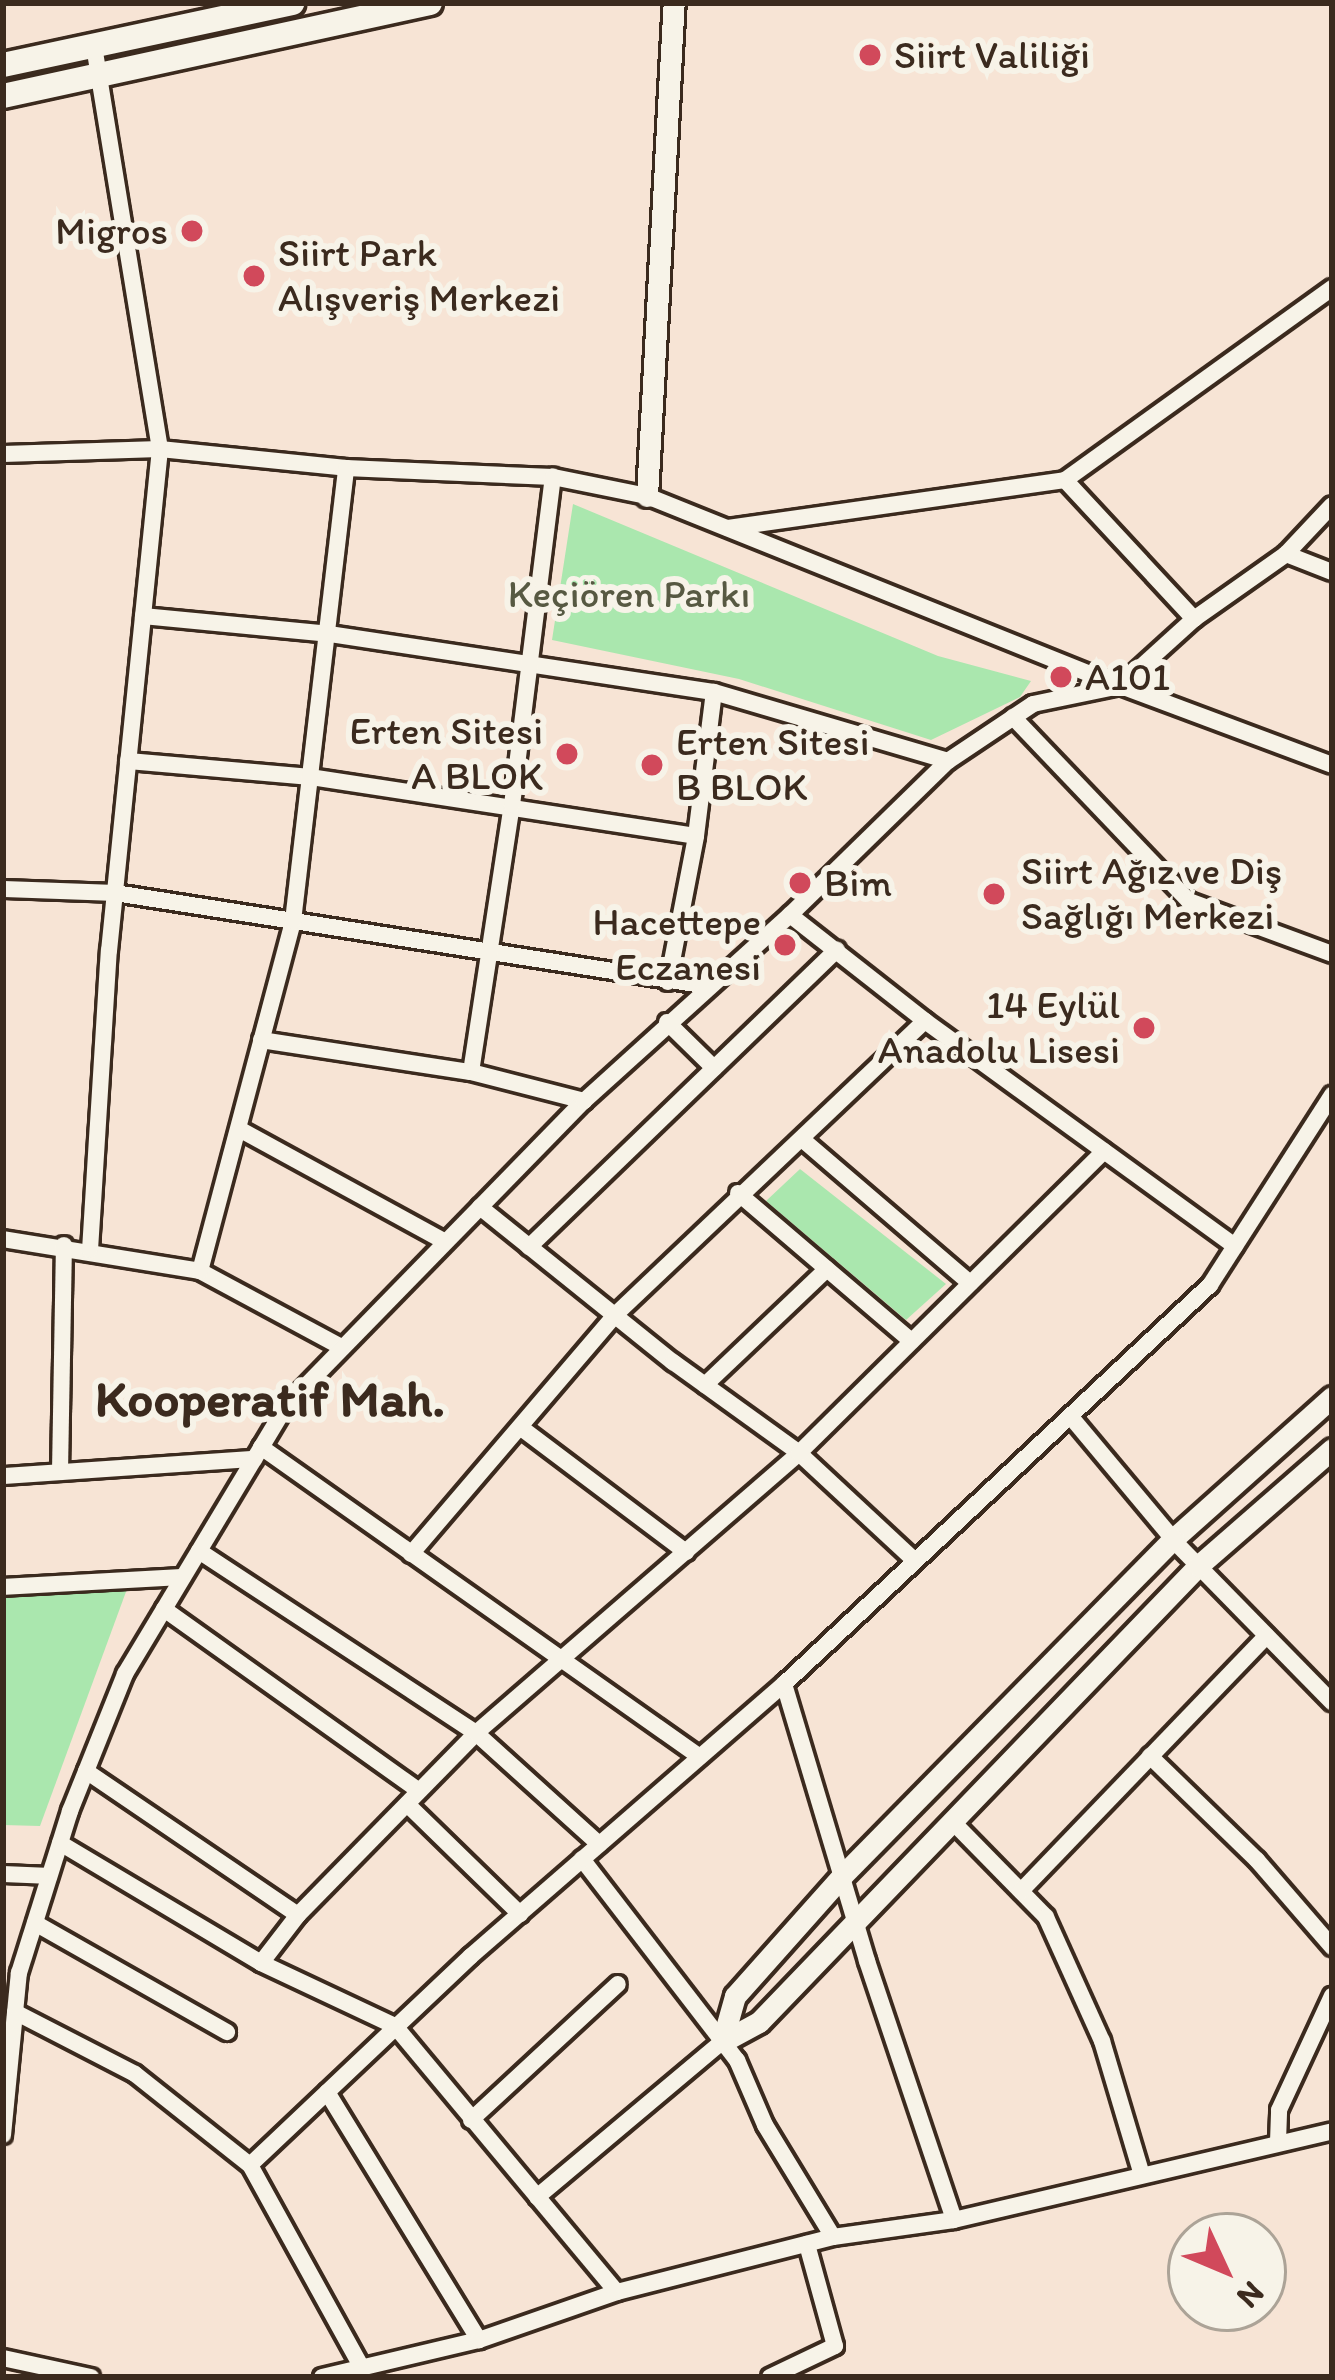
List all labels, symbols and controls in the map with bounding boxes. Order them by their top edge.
place label: Siirt Valiliği [894,32,1088,78]
marker: Siirt Valiliği [857,42,883,68]
place label: Migros [55,208,168,254]
marker: Migros [179,218,205,244]
place label: Siirt Park Alışveriş Merkezi [278,231,560,322]
marker: Siirt Park Alışveriş Merkezi [241,263,267,289]
park label: Keçiören Parkı [508,571,750,617]
place label: A101 [1085,654,1170,700]
marker: A101 [1048,664,1074,690]
place label: Erten Sitesi A BLOK [350,709,543,800]
place label: Erten Sitesi B BLOK [676,720,869,811]
marker: Erten Sitesi A BLOK [554,741,580,767]
marker: Erten Sitesi B BLOK [639,752,665,778]
place label: Siirt Ağız ve Diş Sağlığı Merkezi [1021,849,1282,940]
place label: Bim [824,860,892,906]
marker: Bim [787,870,813,896]
marker: Siirt Ağız ve Diş Sağlığı Merkezi [978,878,1010,910]
place label: Hacettepe Eczanesi [592,900,761,991]
marker: Hacettepe Eczanesi [772,932,798,958]
place label: 14 Eylül Anadolu Lisesi [878,983,1120,1074]
marker: 14 Eylül Anadolu Lisesi [1131,1015,1157,1041]
district label: Kooperatif Mah. [94,1368,446,1430]
north arrow [1167,2212,1287,2332]
text: N [1229,2274,1273,2317]

